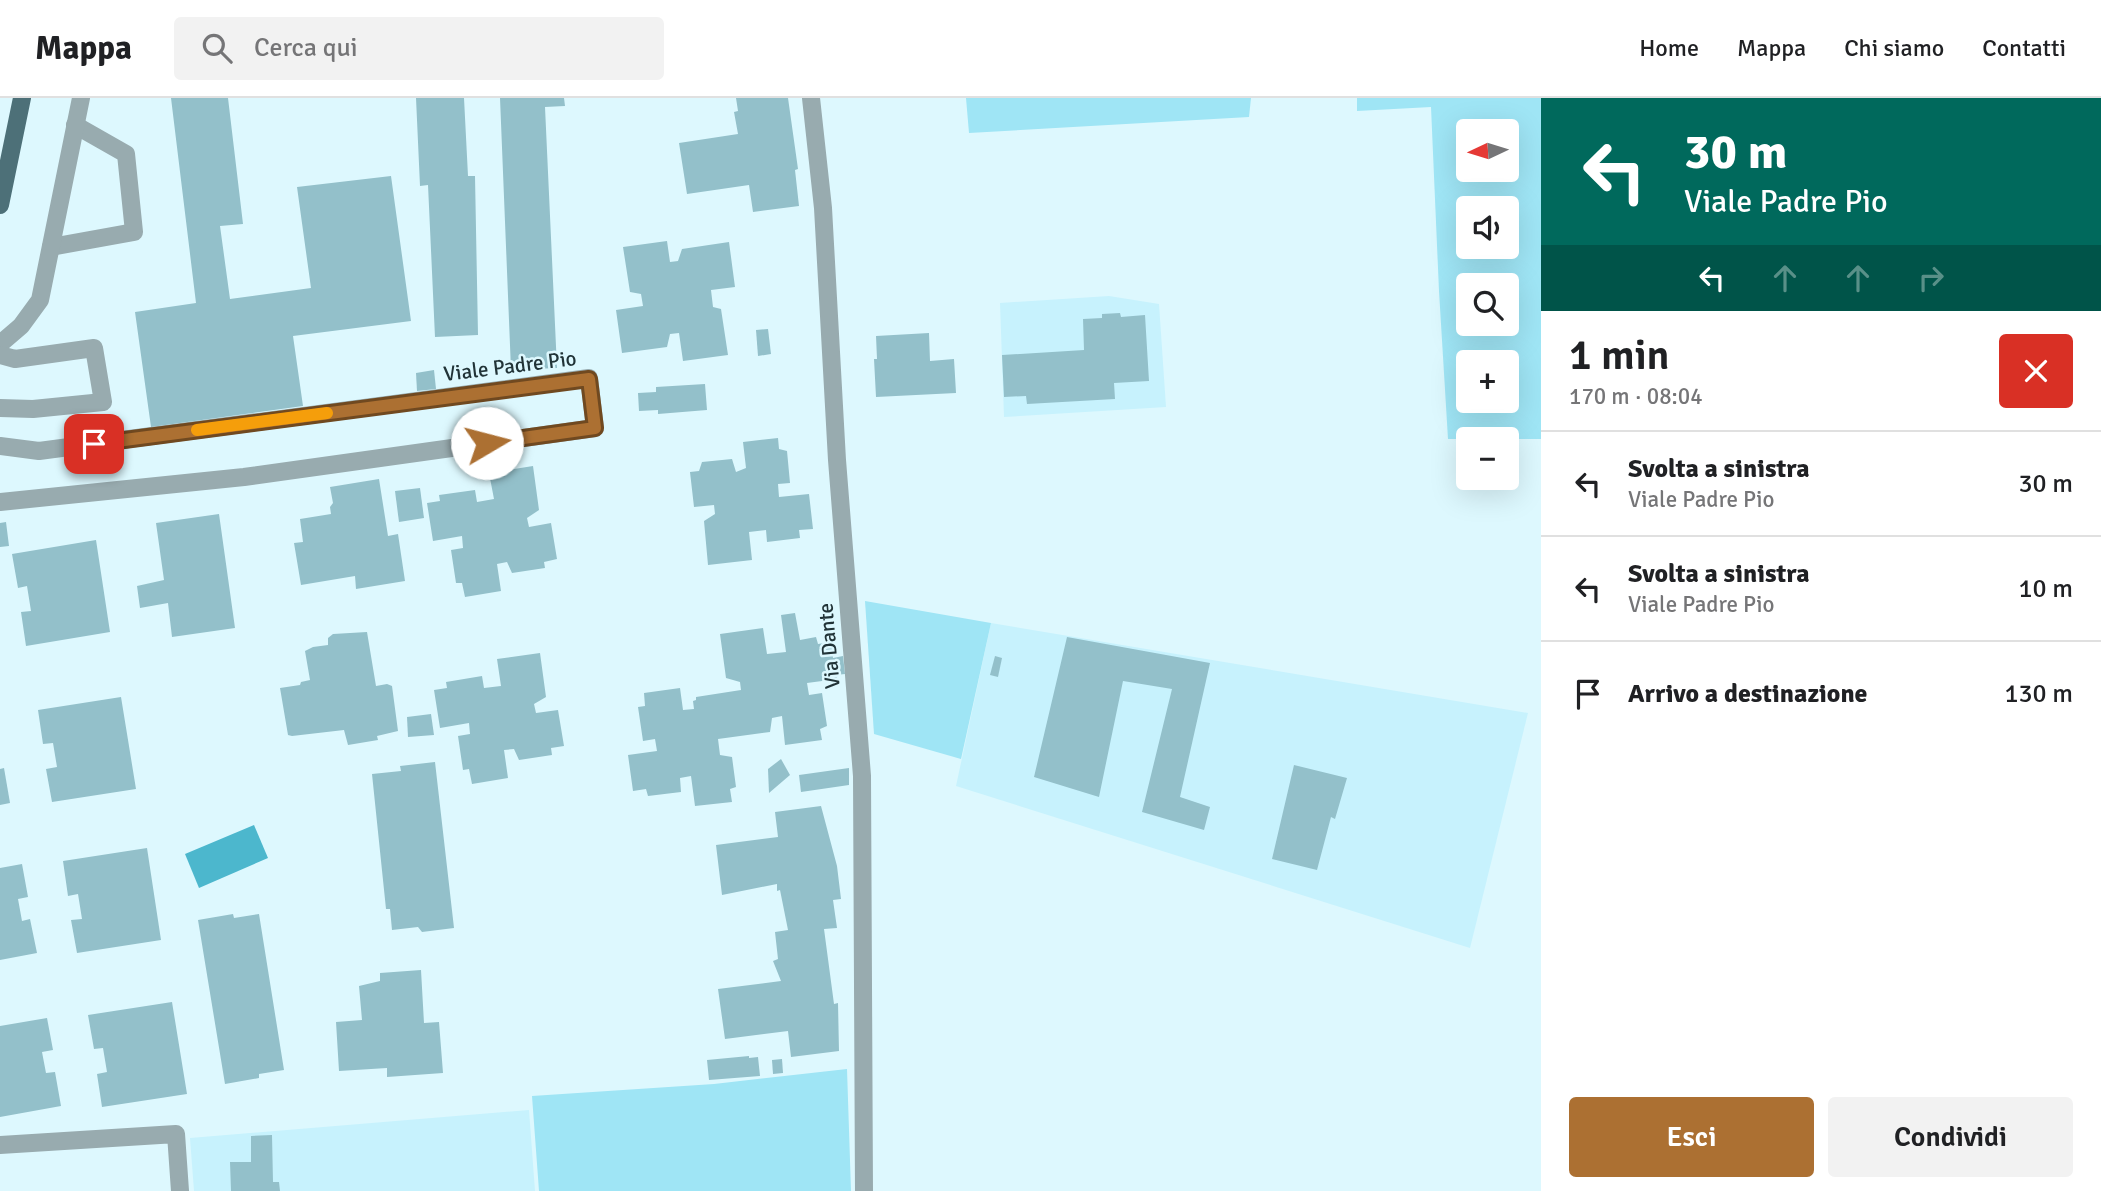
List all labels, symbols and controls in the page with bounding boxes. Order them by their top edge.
search box [174,17,664,80]
text: Mappa [35,28,132,69]
icon: search [198,29,236,67]
text: Cerca qui [254,32,358,64]
text: Home [1639,33,1699,63]
text: Mappa [1737,33,1806,63]
text: Chi siamo [1844,33,1944,63]
text: Contatti [1982,33,2066,63]
north arrow [1456,119,1519,182]
map controls [1456,119,1519,490]
text: 30 m [1684,122,1787,182]
icon: left [1569,126,1660,217]
text: Viale Padre Pio [1684,182,1888,221]
button: sound [1456,196,1519,259]
icon: left [1693,259,1731,297]
icon: ahead [1766,259,1804,297]
icon: ahead [1839,259,1877,297]
icon: right [1912,259,1950,297]
button: search [1456,273,1519,336]
text: 1 min [1569,330,1670,381]
button: close [1999,334,2073,408]
street label: Viale Padre Pio [442,345,578,387]
button: + [1456,350,1519,413]
text: 170 m · 08:04 [1569,382,1703,411]
position arrow [450,406,524,480]
pin [64,414,124,474]
icon: arrive [75,425,113,463]
button: − [1456,427,1519,490]
text: Svolta a sinistra [1628,453,1810,485]
icon: left [1569,465,1607,503]
text: 30 m [2018,468,2073,500]
text: Viale Padre Pio [1628,485,1774,514]
text: Svolta a sinistra [1628,558,1810,590]
icon: left [1569,570,1607,608]
text: 10 m [2018,573,2073,605]
text: Viale Padre Pio [1628,590,1774,619]
street label: Via Dante [812,602,846,690]
icon: arrive [1569,675,1607,713]
text: Arrivo a destinazione [1628,678,1868,710]
text: 130 m [2004,678,2073,710]
button: Esci [1569,1097,1814,1177]
button: Condividi [1828,1097,2073,1177]

